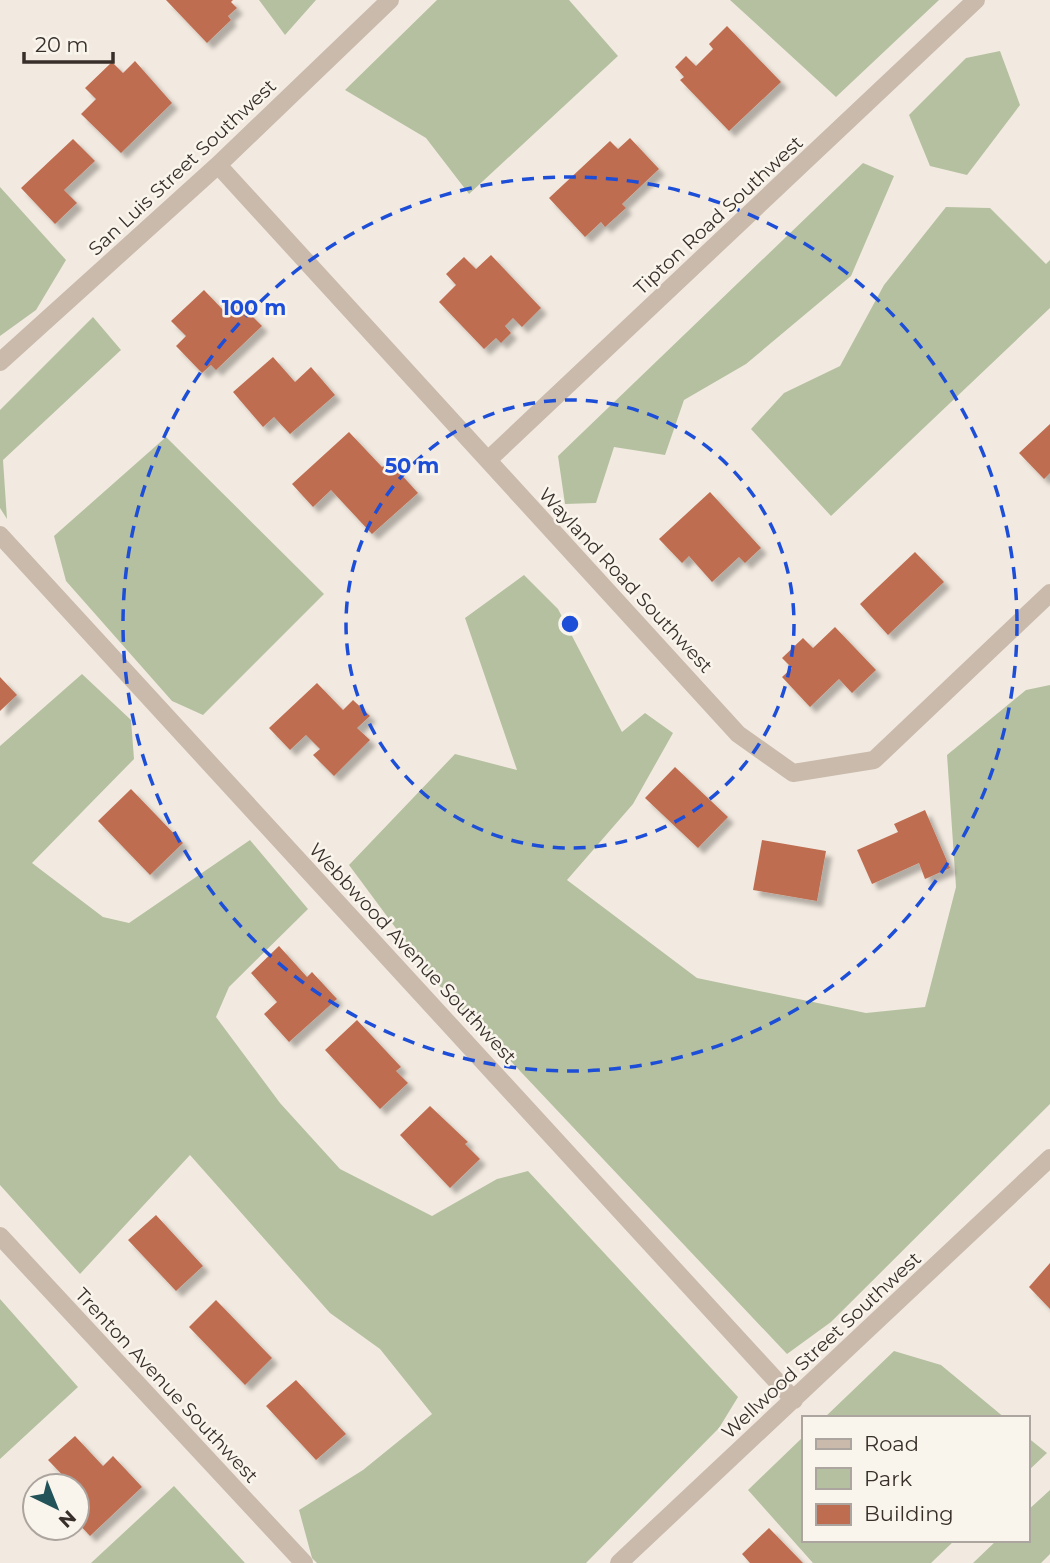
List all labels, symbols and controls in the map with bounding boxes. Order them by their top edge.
scale bar [24,21,114,65]
text: 20 m [35,32,89,57]
street label: San Luis Street Southwest [84,74,281,260]
street label: Tipton Road Southwest [629,131,808,300]
text: 100 m [222,295,286,320]
text: 50 m [385,453,439,478]
street label: Wayland Road Southwest [534,483,718,678]
centre of rings [558,612,582,636]
street label: Webbwood Avenue Southwest [304,838,521,1069]
street label: Wellwood Street Southwest [717,1247,926,1444]
street label: Trenton Avenue Southwest [70,1283,263,1488]
legend [802,1416,1029,1542]
text: Road [864,1431,919,1456]
text: Park [864,1466,912,1491]
north arrow [21,1472,91,1542]
text: Building [864,1501,954,1526]
text: N [54,1505,81,1533]

